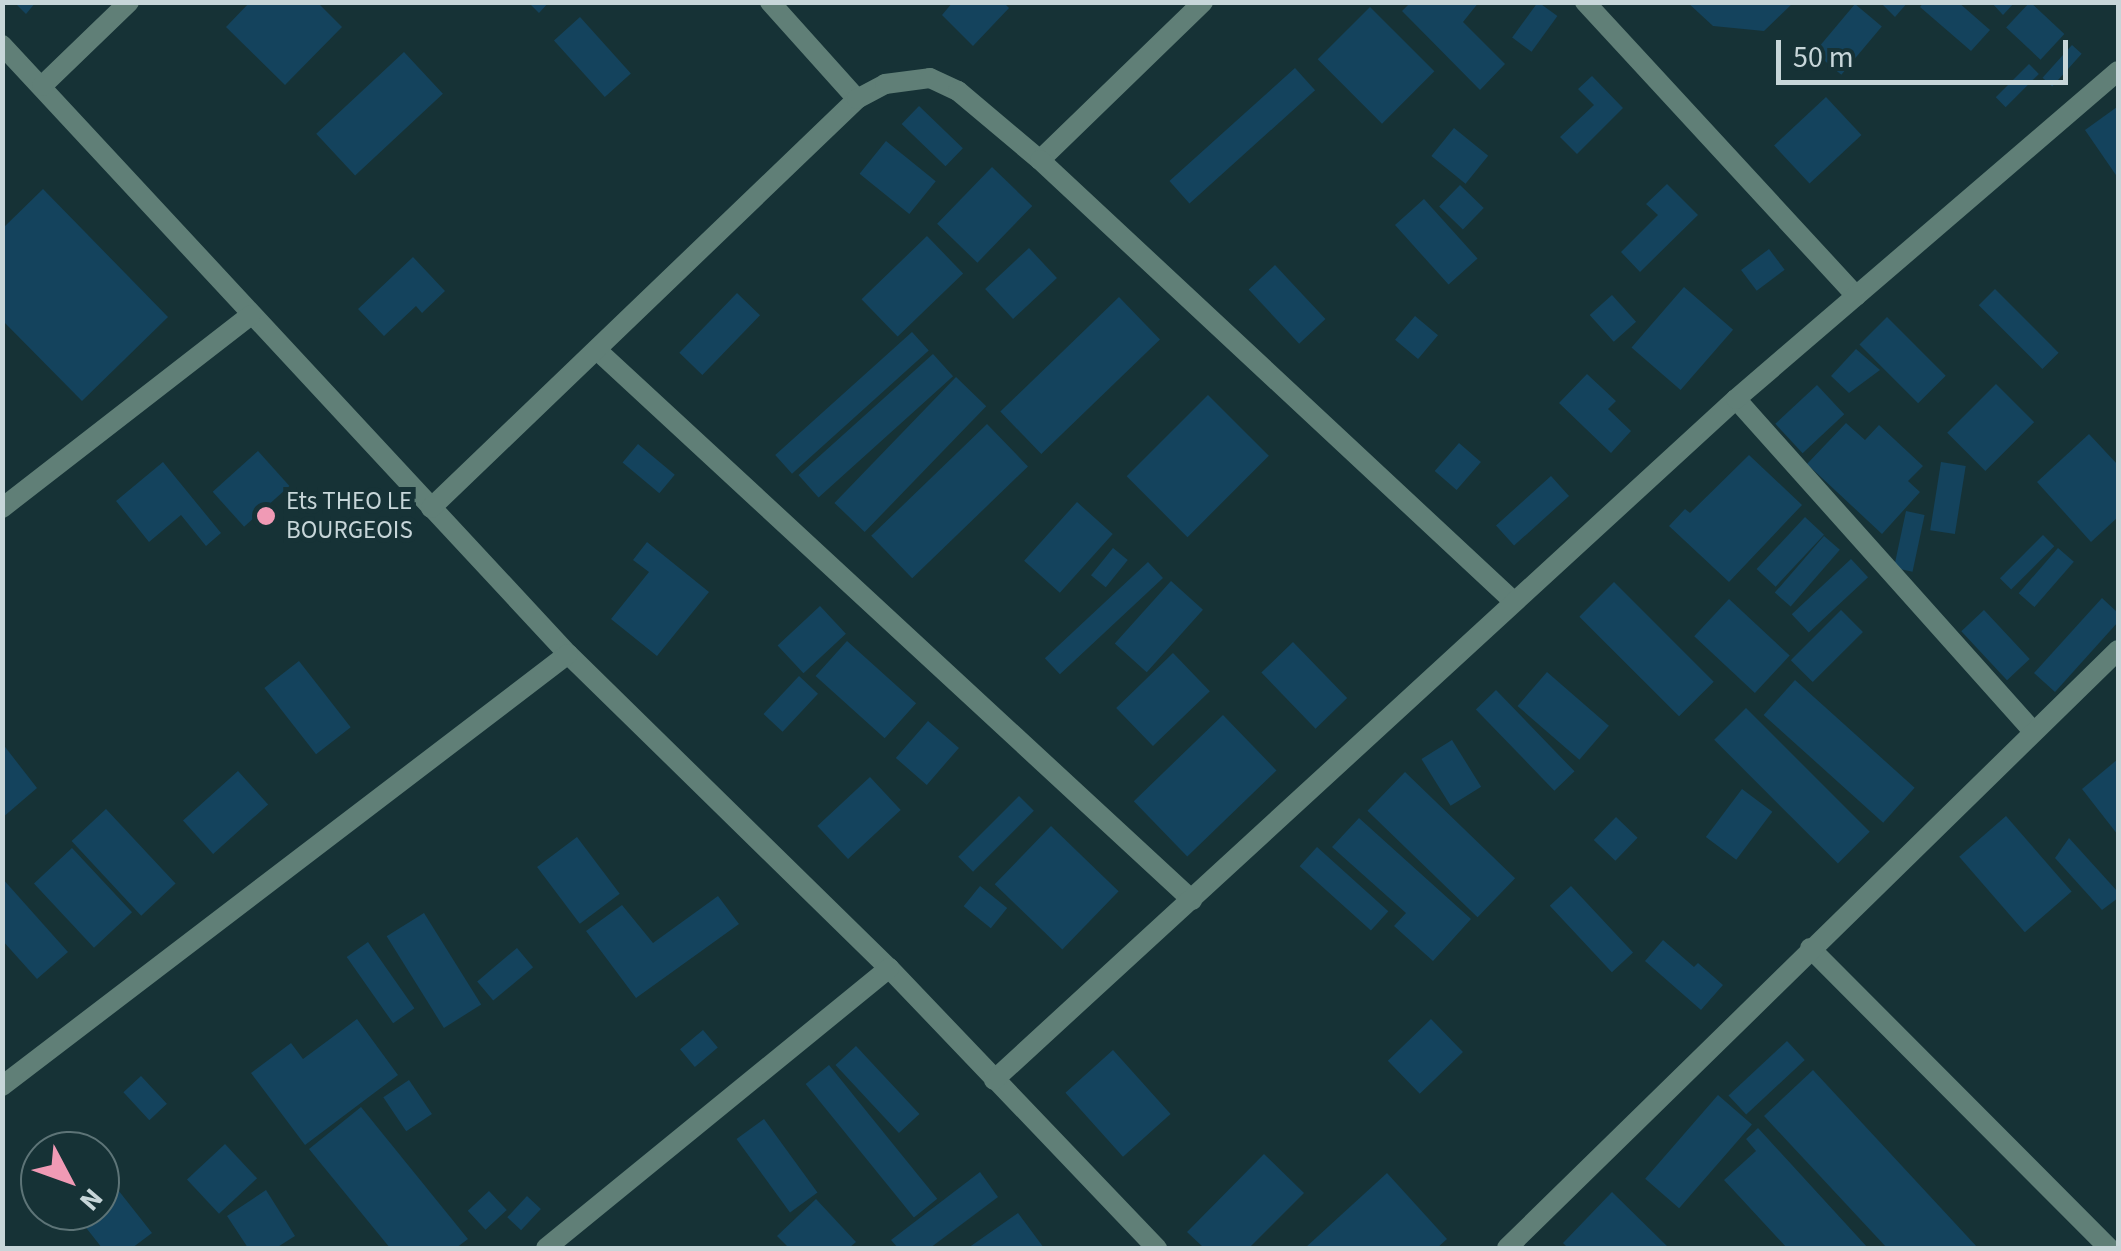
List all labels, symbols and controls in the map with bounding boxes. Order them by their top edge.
scale bar [1781,20,2074,82]
text: 50 m [1793,36,1854,79]
place label: Ets THEO LE BOURGEOIS [286,487,413,546]
marker: Ets THEO LE BOURGEOIS [255,505,277,527]
north arrow [20,1131,120,1231]
text: N [70,1179,112,1220]

